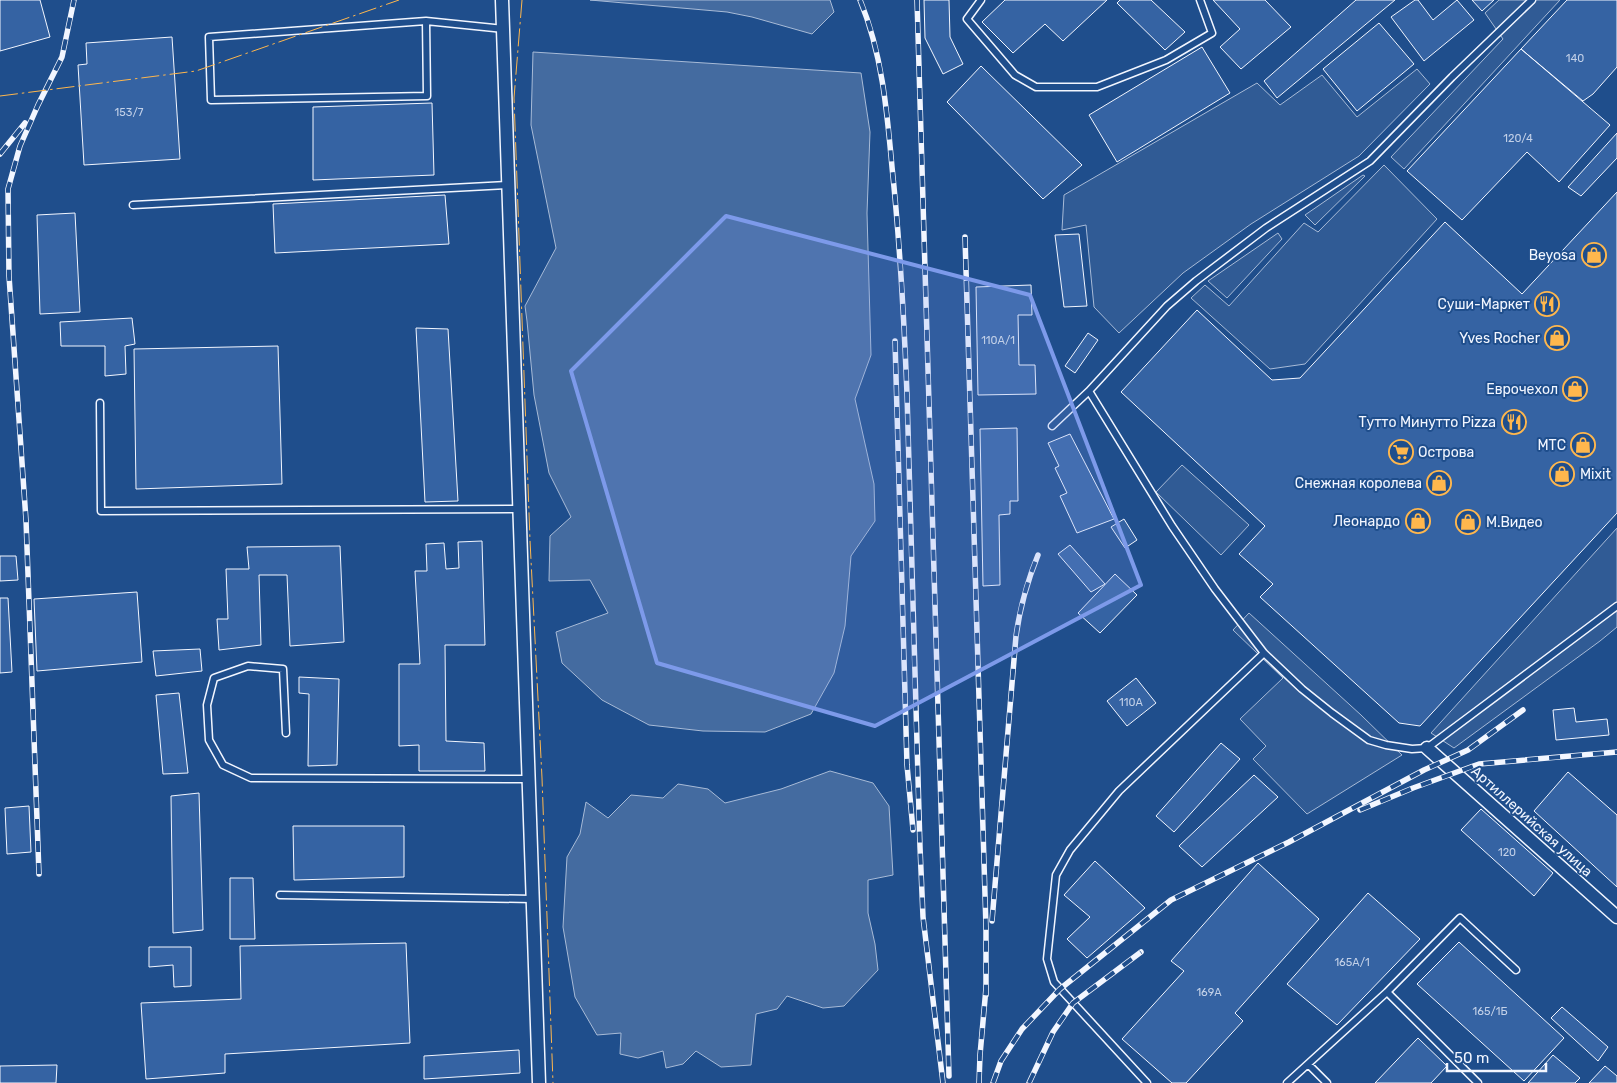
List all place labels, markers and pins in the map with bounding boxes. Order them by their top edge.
shop icon: Beyosa [1581,242,1607,268]
place label: Beyosa [1529,247,1576,264]
restaurant icon: Суши-Маркет [1534,291,1560,317]
place label: Суши-Маркет [1437,296,1530,313]
shop icon: Yves Rocher [1544,325,1570,351]
place label: Yves Rocher [1459,330,1541,347]
shop icon: Еврочехол [1562,376,1588,402]
place label: Еврочехол [1486,381,1558,398]
restaurant icon: Тутто Минутто Pizza [1501,409,1527,435]
place label: Тутто Минутто Pizza [1358,414,1496,431]
shop icon: МТС [1570,432,1596,458]
place label: МТС [1537,437,1566,454]
supermarket icon: Острова [1388,439,1414,465]
place label: Острова [1418,444,1474,461]
shop icon: Mixit [1549,461,1575,487]
place label: Mixit [1580,466,1611,483]
shop icon: Снежная королева [1426,470,1452,496]
place label: Снежная королева [1295,475,1422,492]
shop icon: Леонардо [1405,508,1431,534]
shop icon: М.Видео [1455,509,1481,535]
place label: Леонардо [1333,513,1400,530]
place label: М.Видео [1486,514,1543,531]

